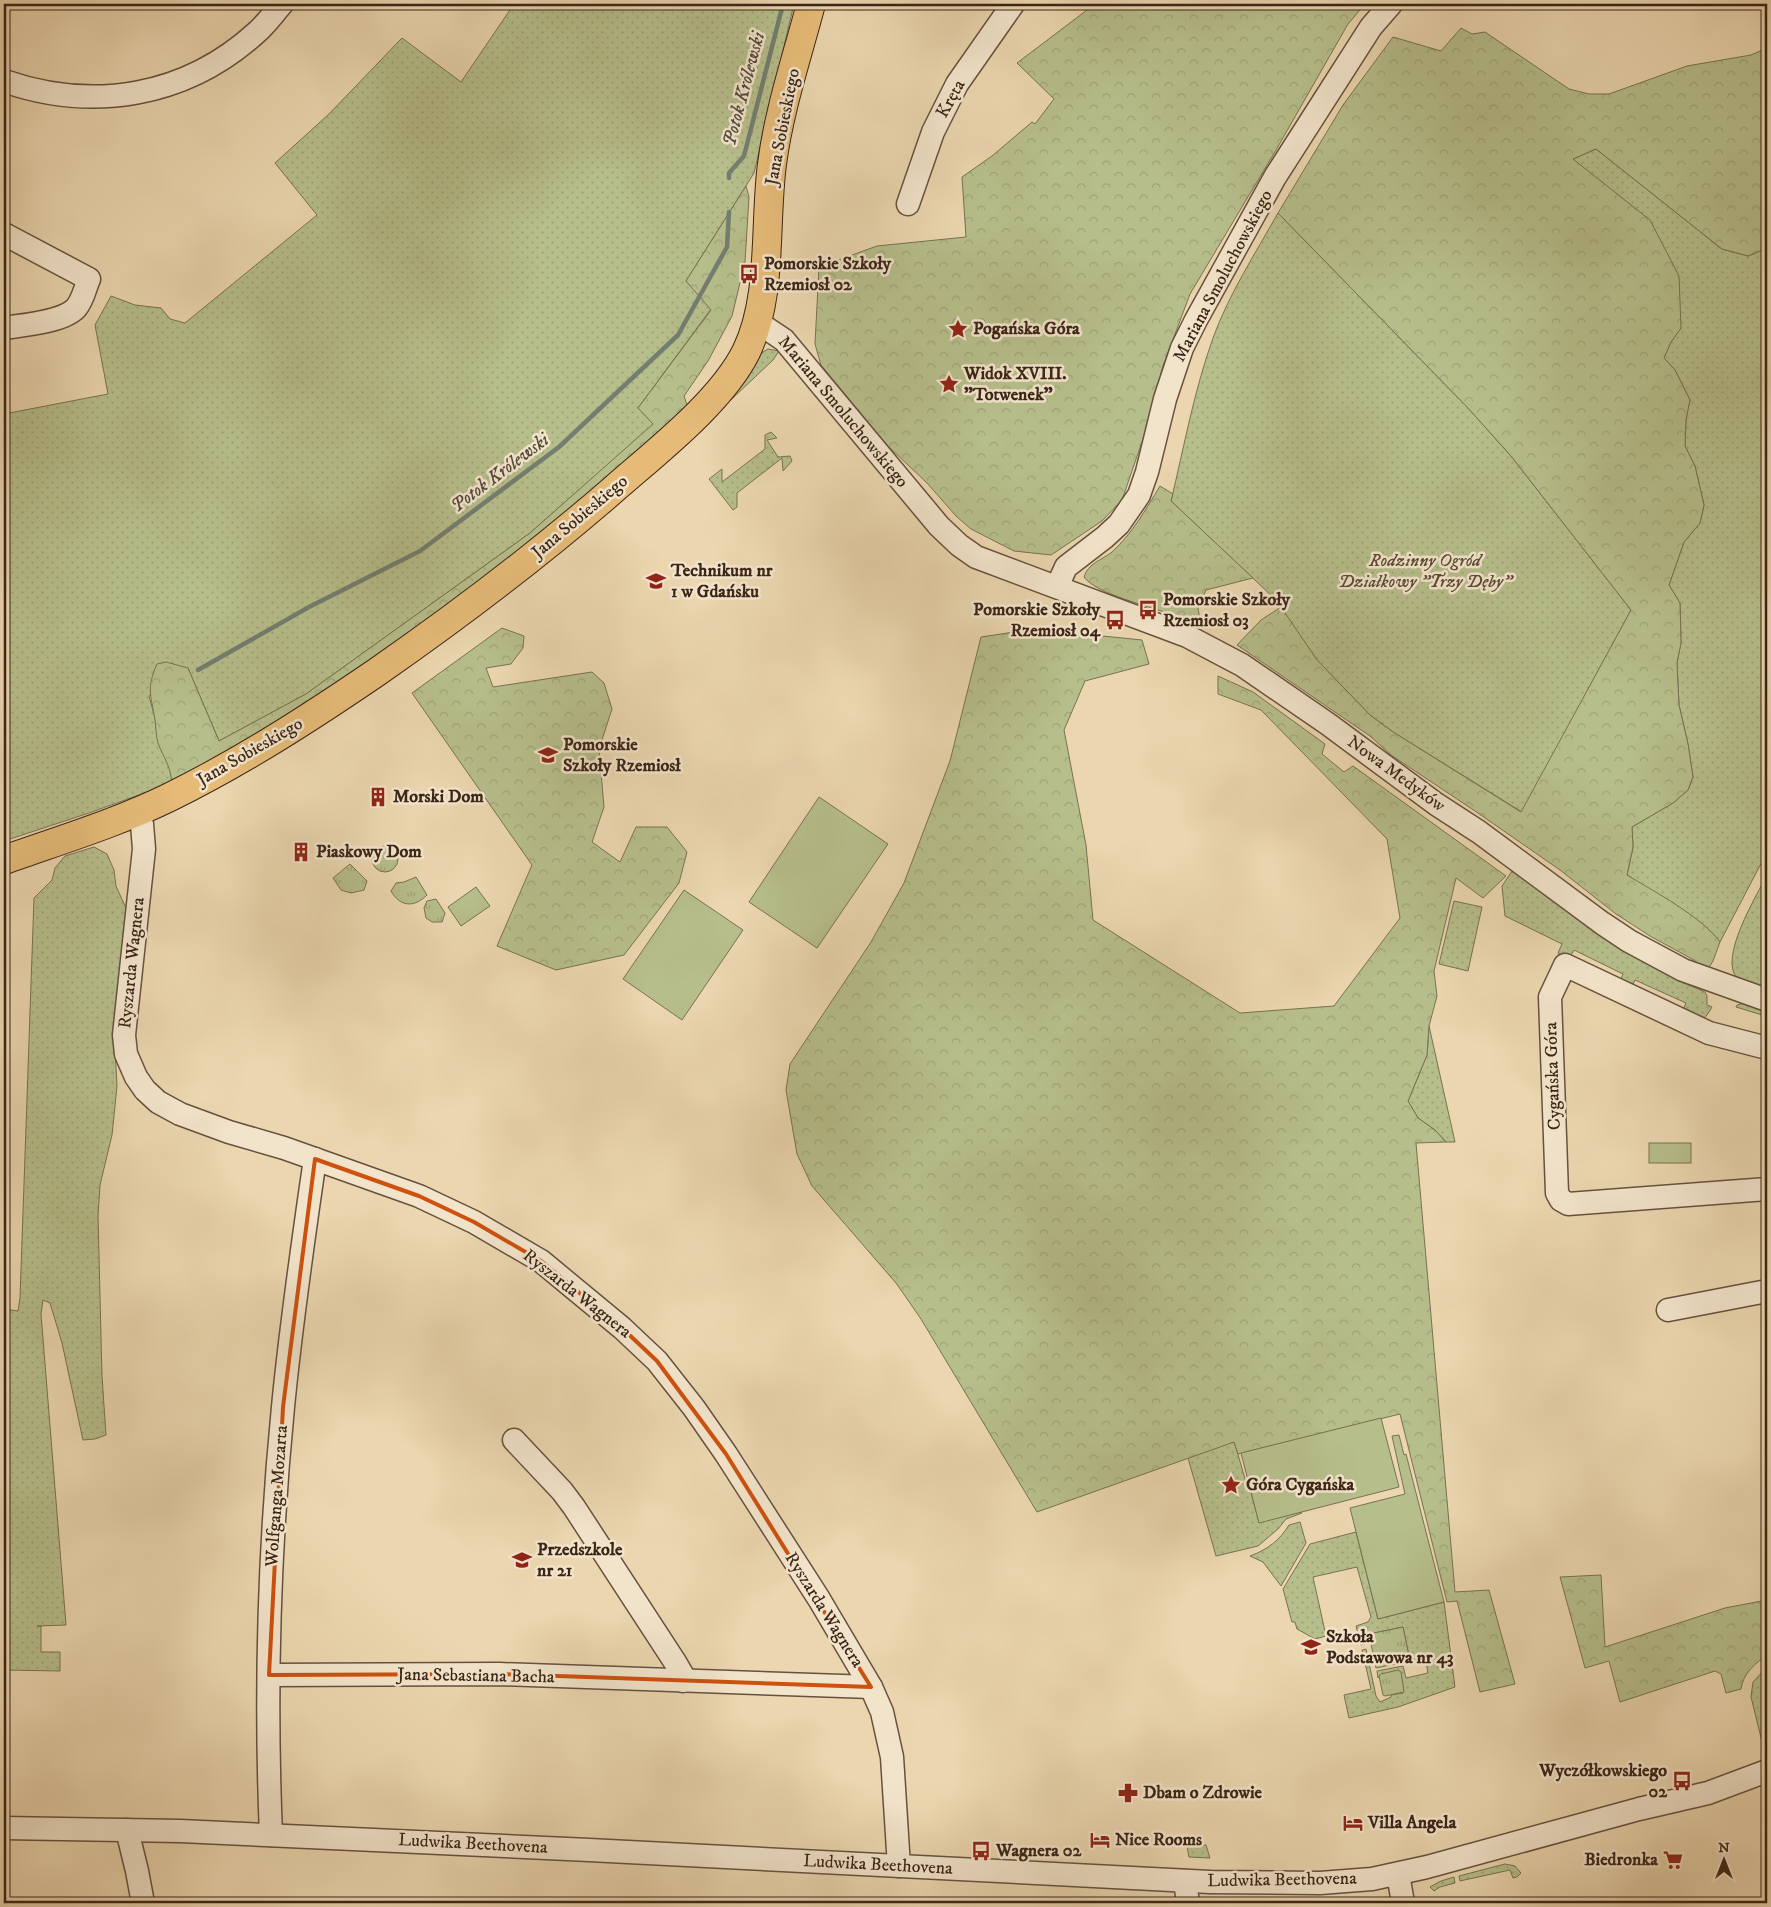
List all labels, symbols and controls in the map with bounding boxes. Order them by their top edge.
water label: Potok Królewski [718,29,771,149]
street label: Jana Sobieskiego [761,66,805,189]
street label: Kręta [932,76,971,122]
street label: Mariana Smoluchowskiego [1168,186,1278,366]
place label: Pomorskie Szkoły Rzemiosł 02 [764,253,891,296]
bus stop icon: Pomorskie Szkoły Rzemiosł 02 [738,263,760,285]
place icon: Pogańska Góra [947,318,969,340]
place label: Pogańska Góra [973,318,1080,340]
street label: Mariana Smoluchowskiego [773,332,913,493]
place label: Widok XVIII. "Totwenek" [963,363,1067,406]
place icon: Widok XVIII. "Totwenek" [938,373,960,395]
water label: Potok Królewski [446,428,554,517]
street label: Jana Sobieskiego [526,470,633,565]
park label: Rodzinny Ogród Działkowy "Trzy Dęby" [1338,550,1515,593]
place label: Technikum nr 1 w Gdańsku [670,560,773,603]
school or university icon: Technikum nr 1 w Gdańsku [645,570,667,592]
place label: Pomorskie Szkoły Rzemiosł 03 [1163,589,1290,632]
place label: Pomorskie Szkoły Rzemiosł 04 [973,599,1101,642]
bus stop icon: Pomorskie Szkoły Rzemiosł 03 [1137,599,1159,621]
bus stop icon: Pomorskie Szkoły Rzemiosł 04 [1104,609,1126,631]
street label: Jana Sobieskiego [191,713,307,792]
street label: Nowa Medyków [1343,731,1450,817]
place label: Pomorskie Szkoły Rzemiosł [563,734,681,777]
school or university icon: Pomorskie Szkoły Rzemiosł [537,744,559,766]
building icon: Morski Dom [367,786,389,808]
place label: Morski Dom [393,786,484,808]
building icon: Piaskowy Dom [290,841,312,863]
place label: Piaskowy Dom [316,841,422,863]
street label: Ryszarda Wagnera [114,896,150,1030]
street label: Cygańska Góra [1540,1021,1566,1130]
street label: Ryszarda Wagnera [518,1245,636,1343]
street label: Wolfganga Mozarta [261,1424,293,1569]
place icon: Góra Cygańska [1220,1474,1242,1496]
place label: Góra Cygańska [1246,1474,1355,1496]
place label: Przedszkole nr 21 [537,1539,623,1582]
street label: Ryszarda Wagnera [780,1548,868,1672]
school or university icon: Przedszkole nr 21 [511,1549,533,1571]
place label: Szkoła Podstawowa nr 43 [1326,1626,1454,1669]
school or university icon: Szkoła Podstawowa nr 43 [1300,1636,1322,1658]
street label: Jana Sebastiana Bacha [395,1664,555,1688]
place label: Wyczółkowskiego 02 [1538,1760,1668,1803]
bus stop icon: Wyczółkowskiego 02 [1671,1770,1693,1792]
pharmacy icon: Dbam o Zdrowie [1117,1782,1139,1804]
place label: Dbam o Zdrowie [1143,1782,1263,1804]
hotel icon: Villa Angela [1342,1812,1364,1834]
place label: Villa Angela [1367,1812,1457,1834]
street label: Ludwika Beethovena [398,1829,549,1859]
hotel icon: Nice Rooms [1089,1829,1111,1851]
place label: Nice Rooms [1115,1829,1202,1851]
north arrow [1698,1834,1748,1884]
text: N [1718,1839,1730,1857]
bus stop icon: Wagnera 02 [970,1840,992,1862]
place label: Wagnera 02 [995,1840,1083,1862]
place label: Biedronka [1584,1849,1658,1871]
supermarket icon: Biedronka [1662,1849,1684,1871]
street label: Ludwika Beethovena [803,1850,954,1880]
street label: Ludwika Beethovena [1207,1868,1357,1892]

